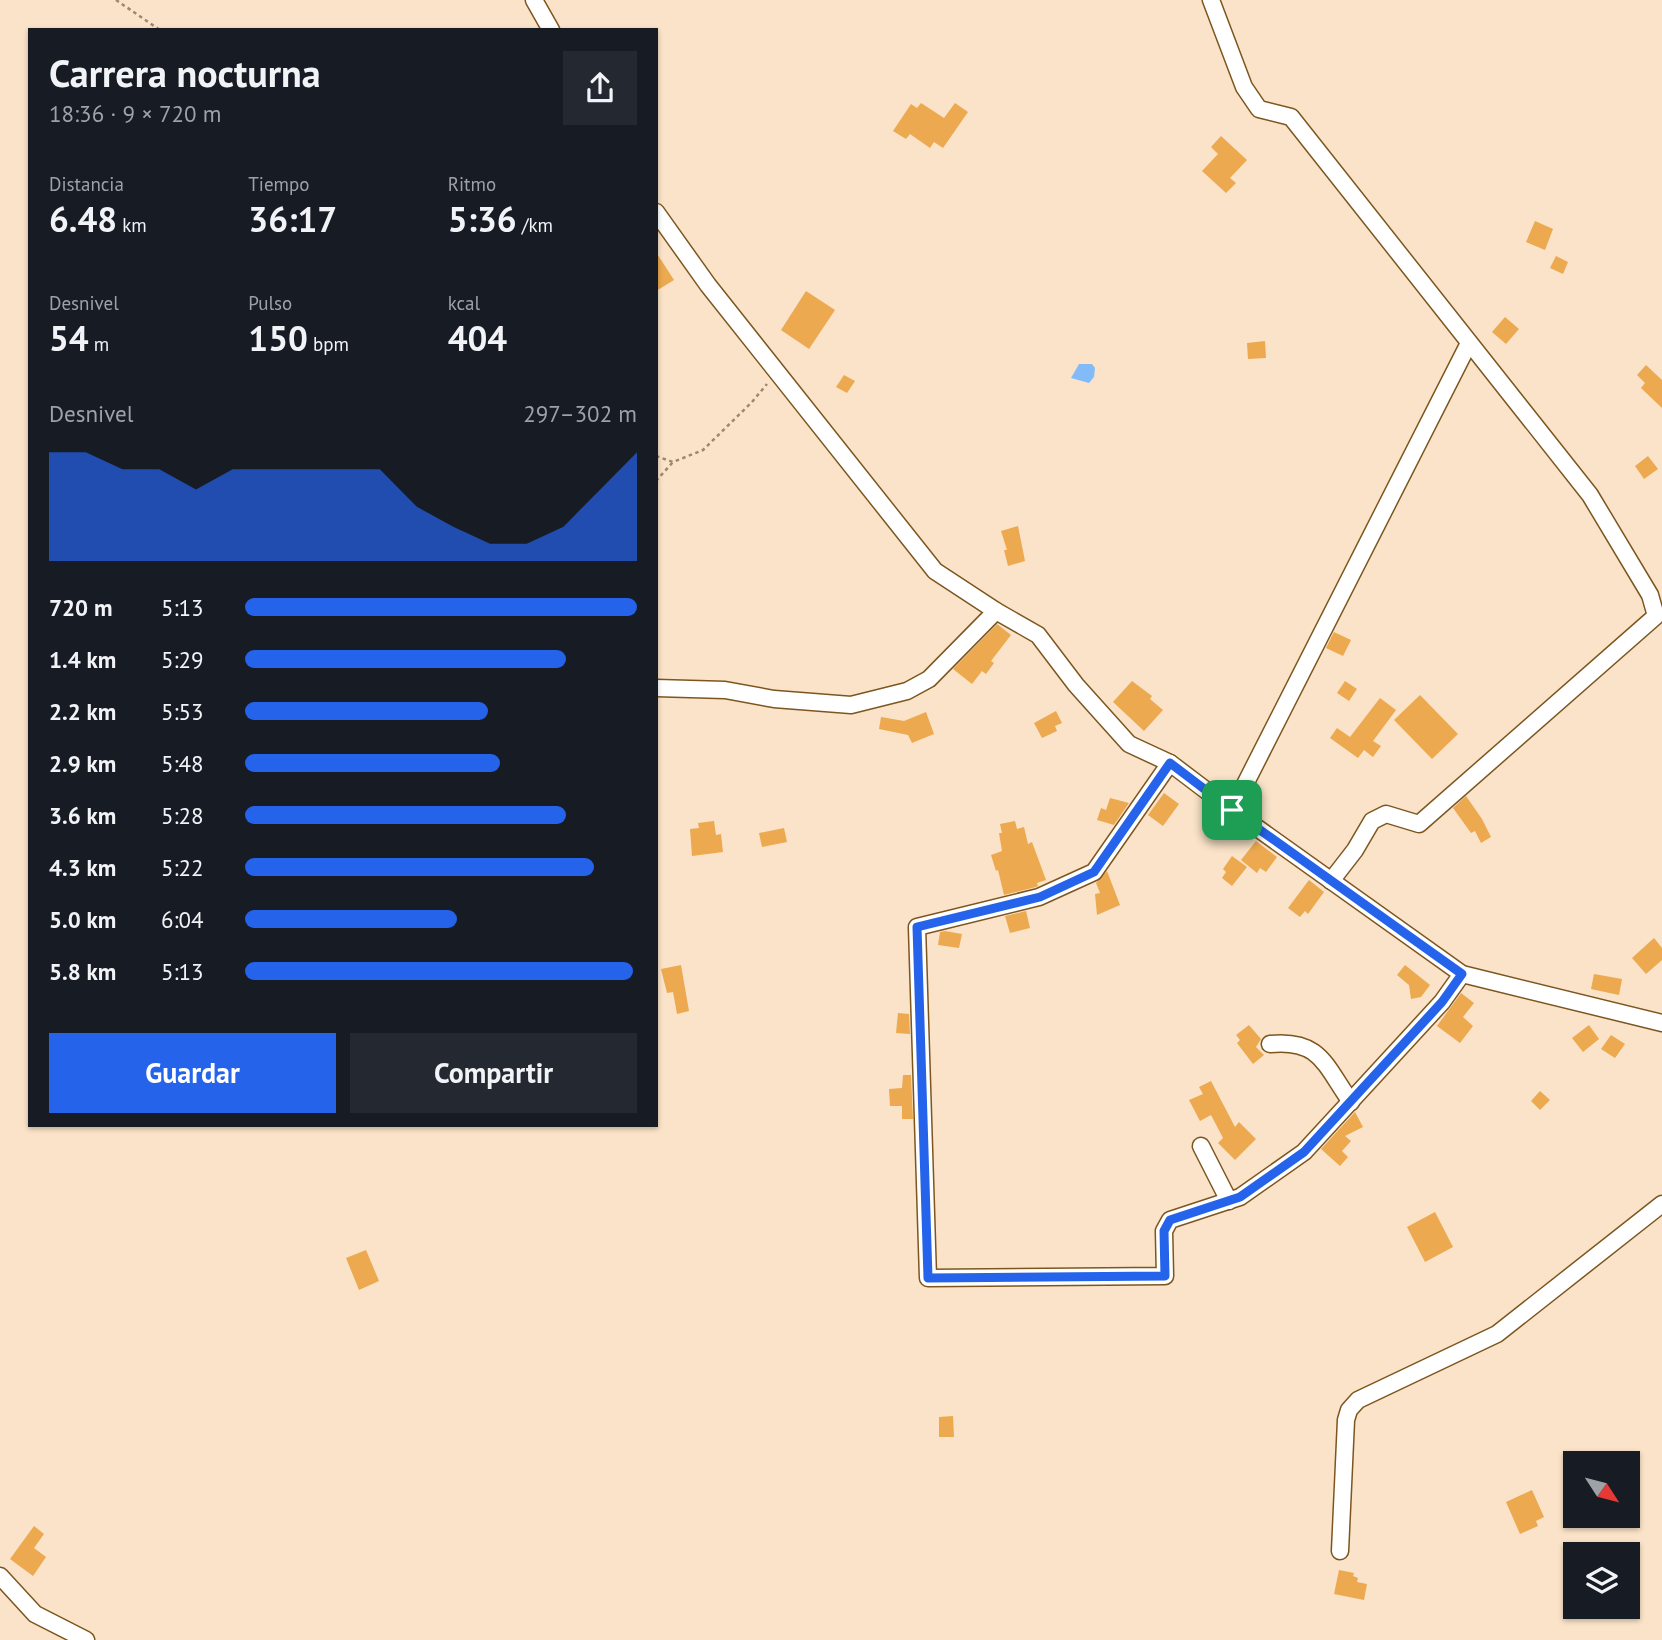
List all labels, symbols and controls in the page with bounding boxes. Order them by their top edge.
text: Carrera nocturna [49,48,321,97]
button: share [563,51,637,125]
text: 18:36 · 9 × 720 m [49,99,221,128]
text: Distancia [49,172,124,196]
text: Tiempo [248,172,310,196]
text: Ritmo [448,172,496,196]
text: 6.48 [49,196,117,242]
text: 36:17 [248,196,337,242]
text: 5:36 [448,196,517,242]
text: km [117,213,147,237]
text: /km [517,213,553,237]
text: Desnivel [49,291,119,315]
text: Pulso [248,291,292,315]
text: kcal [448,291,480,315]
text: 54 [49,315,89,361]
text: 150 [248,315,308,361]
text: 404 [448,315,507,361]
text: m [89,332,109,356]
text: bpm [308,332,349,356]
text: Desnivel [49,399,133,428]
text: 297–302 m [523,399,637,428]
text: 720 m [49,593,112,622]
text: 5:13 [161,593,204,622]
text: 1.4 km [49,645,116,674]
text: 5:29 [161,645,204,674]
text: 2.2 km [49,697,116,726]
text: 5:53 [161,697,204,726]
text: 2.9 km [49,749,116,778]
text: 5:48 [161,749,204,778]
pin [1202,780,1262,840]
icon: arrive [1213,791,1251,829]
text: 3.6 km [49,801,116,830]
text: 5:28 [161,801,204,830]
text: 4.3 km [49,853,116,882]
text: 5:22 [161,853,204,882]
text: 5.0 km [49,905,116,934]
text: 6:04 [161,905,204,934]
text: 5.8 km [49,957,116,986]
text: 5:13 [161,957,204,986]
button: Guardar [49,1033,336,1113]
button: Compartir [350,1033,637,1113]
north arrow [1563,1451,1640,1528]
map controls [1563,1451,1640,1619]
button: layers [1563,1542,1640,1619]

